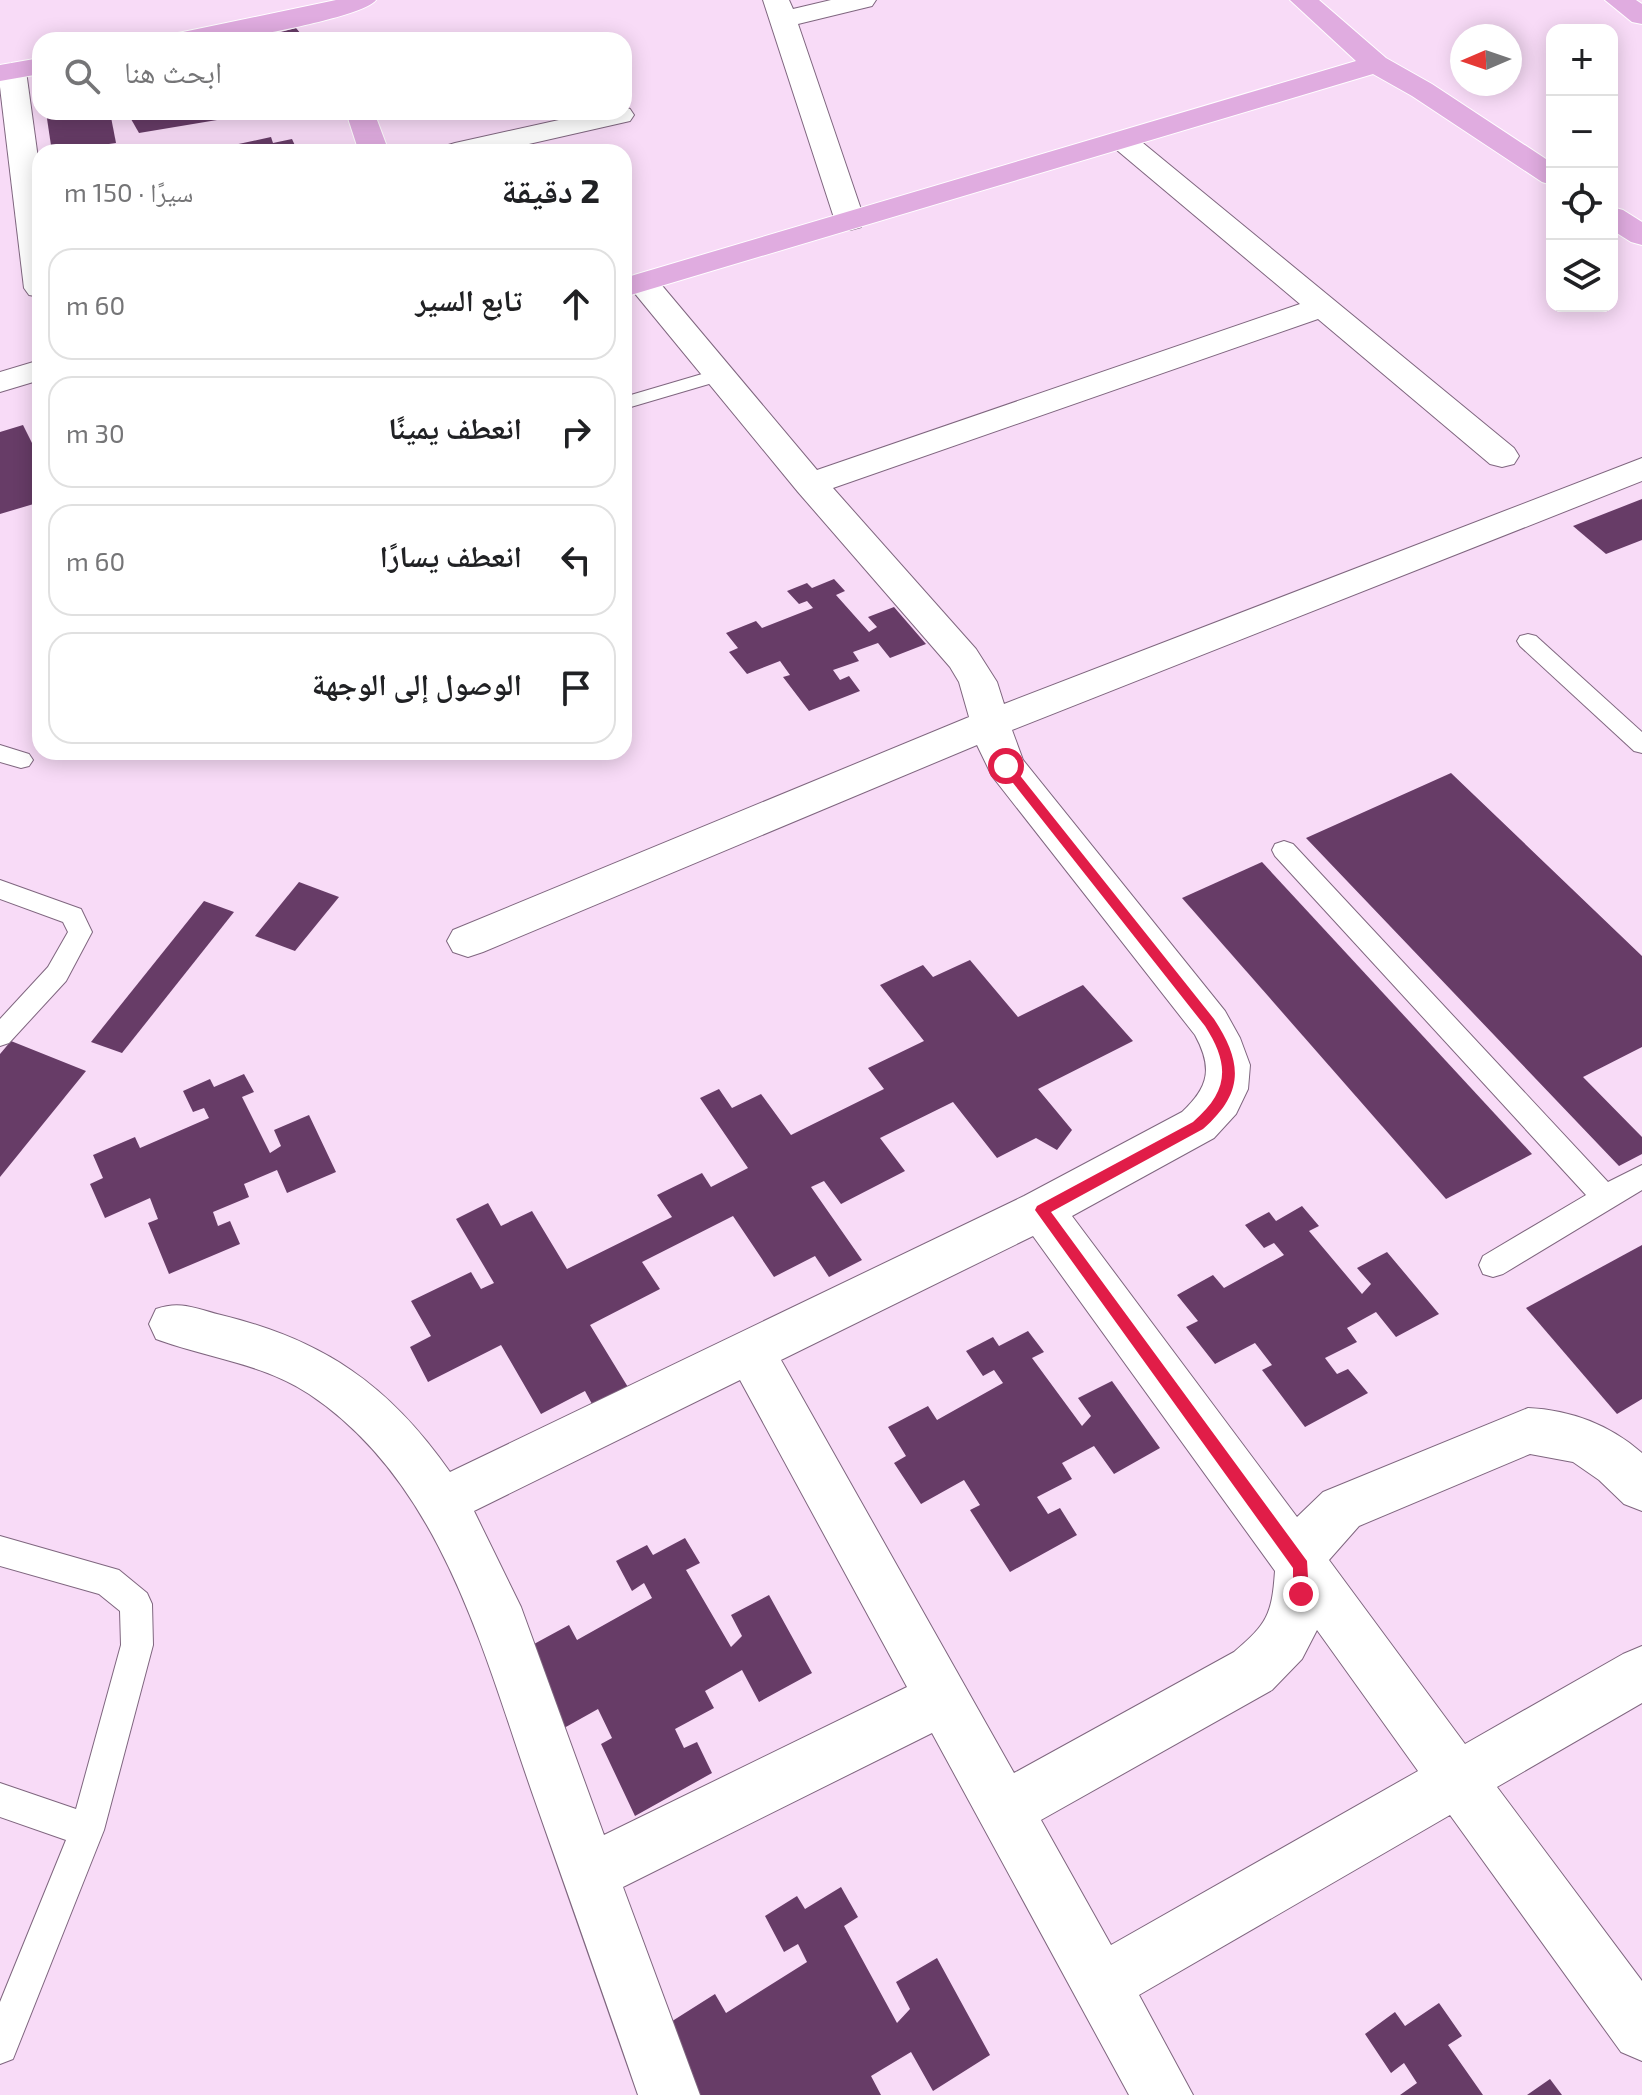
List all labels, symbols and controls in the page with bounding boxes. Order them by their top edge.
north arrow [1450,24,1522,96]
map controls [1546,24,1618,312]
button: + [1546,24,1618,96]
search box [32,32,632,120]
text: ابحث هنا [124,53,222,89]
icon: search [60,54,104,98]
button: − [1546,96,1618,168]
button: locate [1546,168,1618,240]
text: 2 دقيقة [501,169,600,210]
text: سيرًا · 150 m [64,176,193,207]
button: layers [1546,240,1618,312]
text: تابع السير [415,281,522,317]
icon: ahead [554,282,598,326]
text: 60 m [66,289,125,320]
text: انعطف يمينًا [388,409,522,445]
icon: right [554,410,598,454]
text: 30 m [66,417,125,448]
text: انعطف يسارًا [380,537,522,573]
icon: left [554,538,598,582]
text: 60 m [66,545,125,576]
text: الوصول إلى الوجهة [312,665,522,701]
icon: arrive [554,666,598,710]
route start [988,748,1024,784]
route end [1283,1576,1319,1612]

